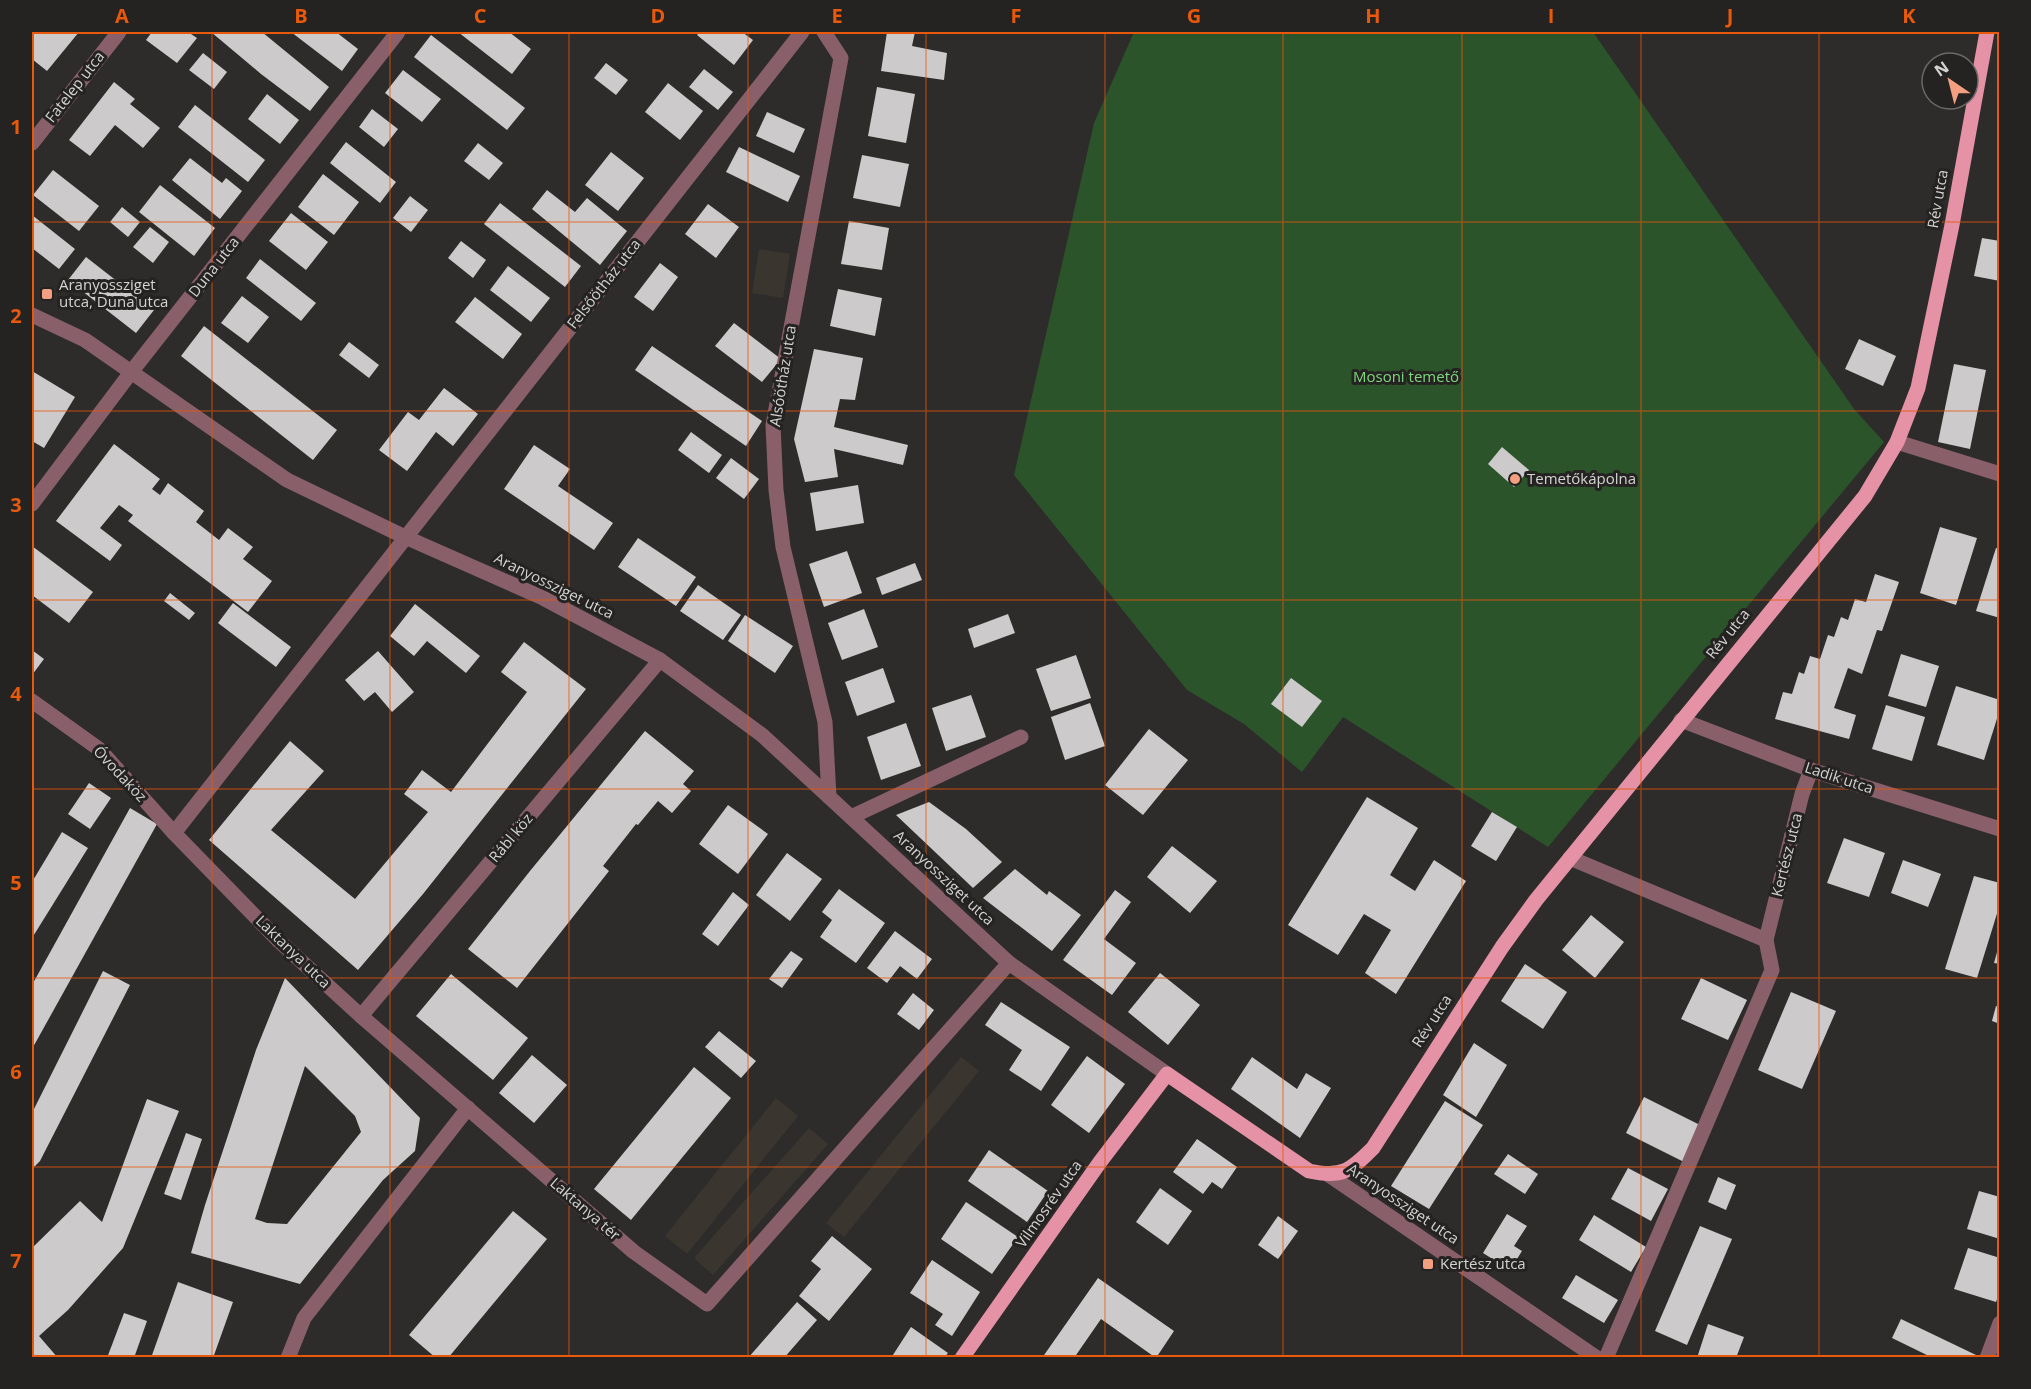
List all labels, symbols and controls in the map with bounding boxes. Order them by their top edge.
text: A [115,2,129,29]
text: B [294,2,308,29]
text: C [474,2,487,29]
text: D [651,2,665,29]
text: E [831,2,843,29]
text: F [1011,2,1021,29]
text: G [1187,2,1201,29]
text: H [1365,2,1381,29]
text: I [1548,2,1554,29]
text: J [1725,2,1733,29]
text: K [1902,2,1916,29]
street label: Fatelep utca [40,47,108,126]
north arrow [1920,51,1980,111]
text: N [1930,56,1953,81]
text: 1 [10,113,22,140]
street label: Rév utca [1922,168,1952,230]
street label: Duna utca [183,232,243,301]
street label: Felsőötház utca [562,234,645,332]
place label: Aranyossziget utca, Duna utca [59,274,168,311]
marker: Aranyossziget utca, Duna utca [40,287,54,301]
text: 2 [10,302,22,329]
street label: Alsóötház utca [764,324,800,428]
park label: Mosoni temető [1353,366,1459,386]
place label: Temetőkápolna [1527,468,1636,488]
marker: Temetőkápolna [1508,472,1522,486]
text: 3 [10,491,22,518]
street label: Aranyossziget utca [491,547,618,623]
street label: Rév utca [1701,604,1754,663]
text: 4 [10,680,22,707]
street label: Óvodaköz [90,741,152,806]
street label: Ladik utca [1802,757,1876,798]
street label: Rábl köz [484,809,537,866]
street label: Kertész utca [1766,811,1806,899]
street label: Aranyossziget utca [890,825,999,929]
text: 5 [10,869,22,896]
street label: Laktanya utca [252,910,335,992]
street label: Rév utca [1407,990,1456,1051]
text: 6 [10,1058,22,1085]
street label: Vilmosrév utca [1011,1156,1086,1251]
street label: Aranyossziget utca [1344,1158,1463,1248]
street label: Laktanya tér [546,1172,625,1244]
text: 7 [10,1247,22,1274]
place label: Kertész utca [1440,1253,1526,1273]
marker: Kertész utca [1421,1257,1435,1271]

